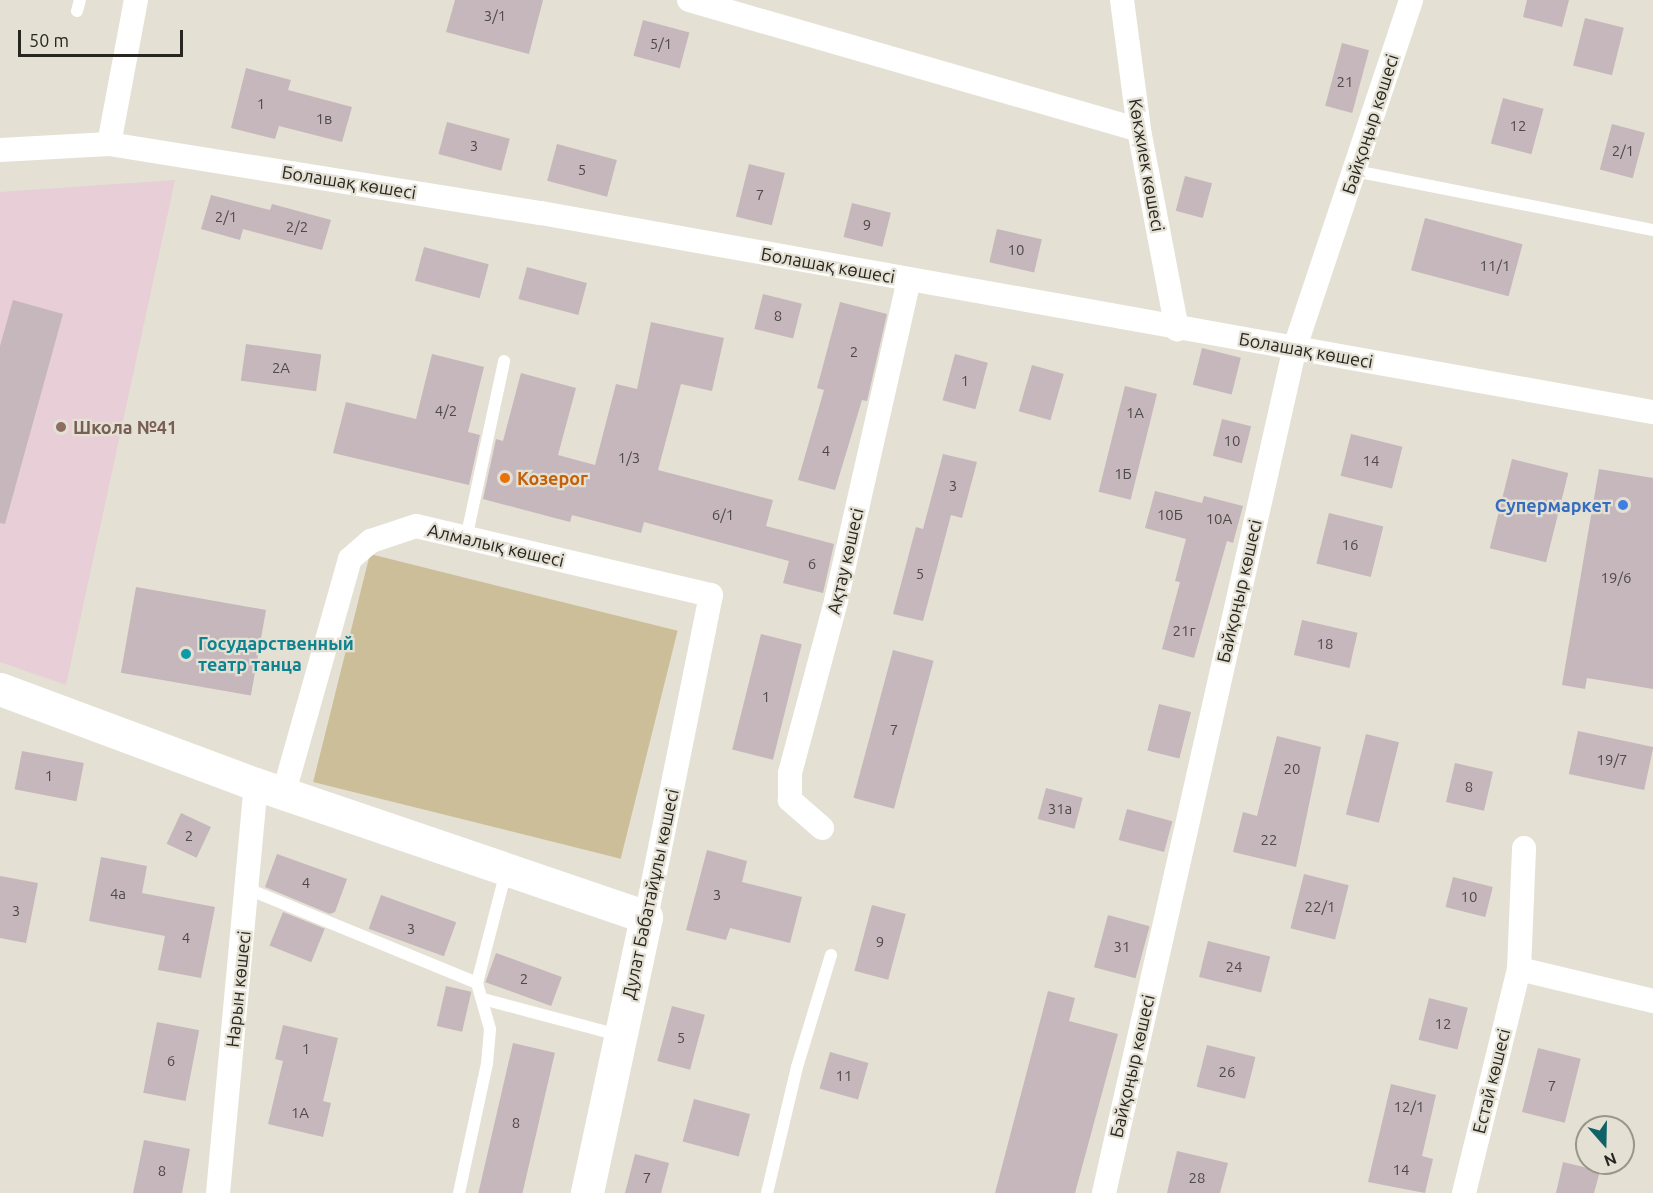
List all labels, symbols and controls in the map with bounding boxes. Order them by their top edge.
house number: 3/1 [484,7,506,25]
scale bar [21,18,186,56]
text: 50 m [29,30,69,50]
house number: 5/1 [650,35,672,53]
street label: Байқоңыр көшесі [1337,51,1403,197]
house number: 21 [1337,73,1353,91]
house number: 1 [257,95,265,113]
street label: Көкжиек көшесі [1125,97,1169,233]
house number: 1в [316,110,332,128]
house number: 12 [1510,117,1526,135]
house number: 3 [470,137,478,155]
house number: 2/1 [1612,142,1634,160]
street label: Болашақ көшесі [280,161,418,203]
house number: 5 [578,161,586,179]
house number: 7 [756,186,764,204]
house number: 2/1 [215,208,237,226]
house number: 9 [863,216,871,234]
house number: 2/2 [286,218,308,236]
house number: 10 [1008,241,1024,259]
street label: Болашақ көшесі [759,243,897,287]
house number: 11/1 [1480,257,1510,275]
house number: 8 [774,307,782,325]
street label: Болашақ көшесі [1237,328,1375,372]
house number: 2 [850,343,858,361]
house number: 2А [272,359,290,377]
house number: 1 [961,372,969,390]
house number: 4/2 [435,402,457,420]
house number: 1А [1126,404,1144,422]
place label: Школа №41 [73,416,177,438]
marker: Школа №41 [54,420,68,434]
house number: 10 [1224,432,1240,450]
house number: 4 [822,442,830,460]
house number: 1/3 [618,449,640,467]
house number: 14 [1363,452,1379,470]
house number: 1Б [1114,465,1132,483]
place label: Козерог [517,467,588,489]
marker: Козерог [498,471,512,485]
house number: 3 [949,477,957,495]
place label: Супермаркет [1495,494,1611,516]
marker: Супермаркет [1616,498,1630,512]
house number: 6/1 [712,506,734,524]
street label: Ақтау көшесі [822,506,868,616]
house number: 10Б [1157,506,1183,524]
house number: 10А [1206,510,1232,528]
street label: Байқоңыр көшесі [1212,517,1266,665]
street label: Алмалық көшесі [426,519,566,571]
house number: 16 [1342,536,1358,554]
house number: 6 [808,555,816,573]
house number: 5 [916,565,924,583]
house number: 19/6 [1601,569,1631,587]
house number: 21г [1173,622,1195,640]
place label: Государственный театр танца [198,633,354,676]
house number: 18 [1317,635,1333,653]
marker: Государственный театр танца [179,647,193,661]
house number: 1 [762,688,770,706]
house number: 7 [890,721,898,739]
house number: 19/7 [1597,751,1627,769]
house number: 20 [1284,760,1300,778]
house number: 1 [45,767,53,785]
house number: 8 [1465,778,1473,796]
street label: Дулат Бабатайұлы көшесі [617,787,683,1001]
house number: 31а [1048,800,1072,818]
house number: 2 [185,827,193,845]
house number: 22 [1261,831,1277,849]
house number: 4 [302,874,310,892]
house number: 4а [110,885,126,903]
house number: 3 [713,886,721,904]
house number: 10 [1461,888,1477,906]
house number: 22/1 [1305,898,1335,916]
house number: 3 [12,902,20,920]
house number: 3 [407,920,415,938]
house number: 4 [182,929,190,947]
street label: Нарын көшесі [221,930,255,1048]
house number: 9 [876,933,884,951]
house number: 31 [1114,938,1130,956]
house number: 24 [1226,958,1242,976]
house number: 2 [520,970,528,988]
street label: Байқоңыр көшесі [1105,992,1159,1140]
house number: 12 [1435,1015,1451,1033]
street label: Естай көшесі [1468,1026,1514,1136]
house number: 5 [677,1029,685,1047]
house number: 1 [302,1040,310,1058]
house number: 6 [167,1052,175,1070]
house number: 26 [1219,1063,1235,1081]
house number: 11 [836,1067,852,1085]
house number: 7 [1548,1077,1556,1095]
house number: 12/1 [1394,1098,1424,1116]
house number: 1А [291,1104,309,1122]
house number: 8 [512,1114,520,1132]
north arrow [1575,1115,1635,1175]
text: N [1602,1150,1619,1171]
house number: 14 [1393,1161,1409,1179]
house number: 8 [158,1162,166,1180]
house number: 7 [643,1169,651,1187]
house number: 28 [1189,1169,1205,1187]

